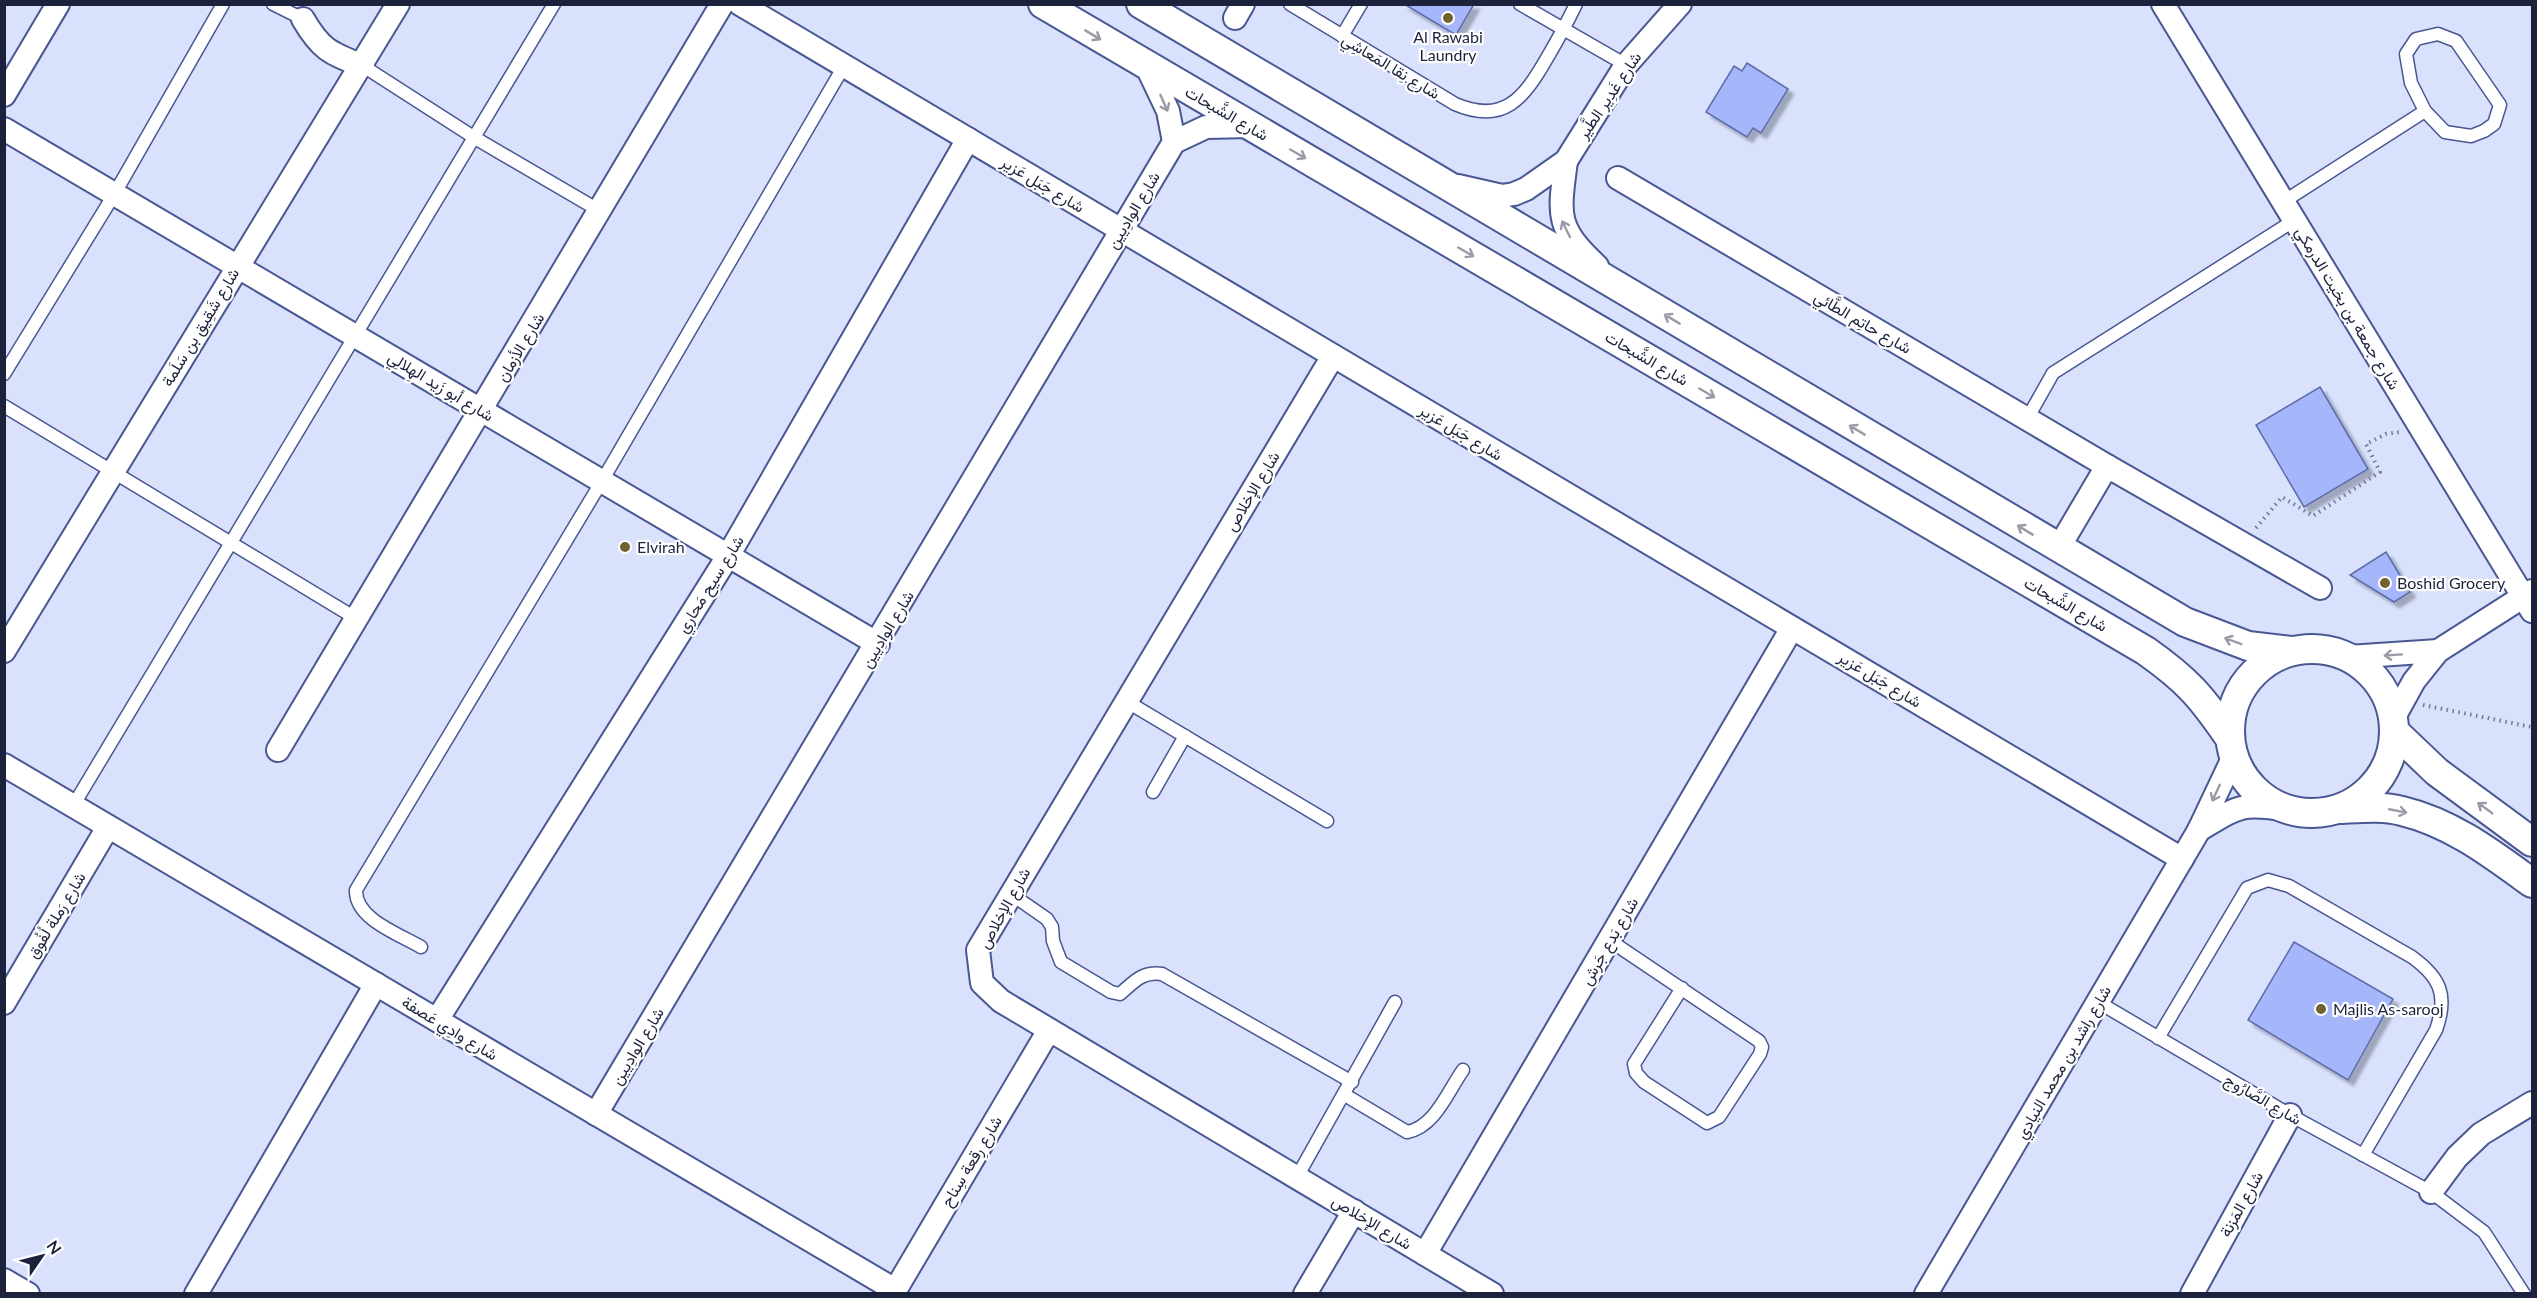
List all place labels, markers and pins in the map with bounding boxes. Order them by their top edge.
marker: Al Rawabi Laundry [1441,11,1455,25]
place label: Al Rawabi Laundry [1413,27,1483,64]
place label: Elvirah [637,537,685,556]
marker: Elvirah [618,540,632,554]
place label: Boshid Grocery [2397,573,2506,592]
marker: Boshid Grocery [2378,576,2392,590]
place label: Majlis As-sarooj [2333,999,2444,1018]
marker: Majlis As-sarooj [2314,1002,2328,1016]

